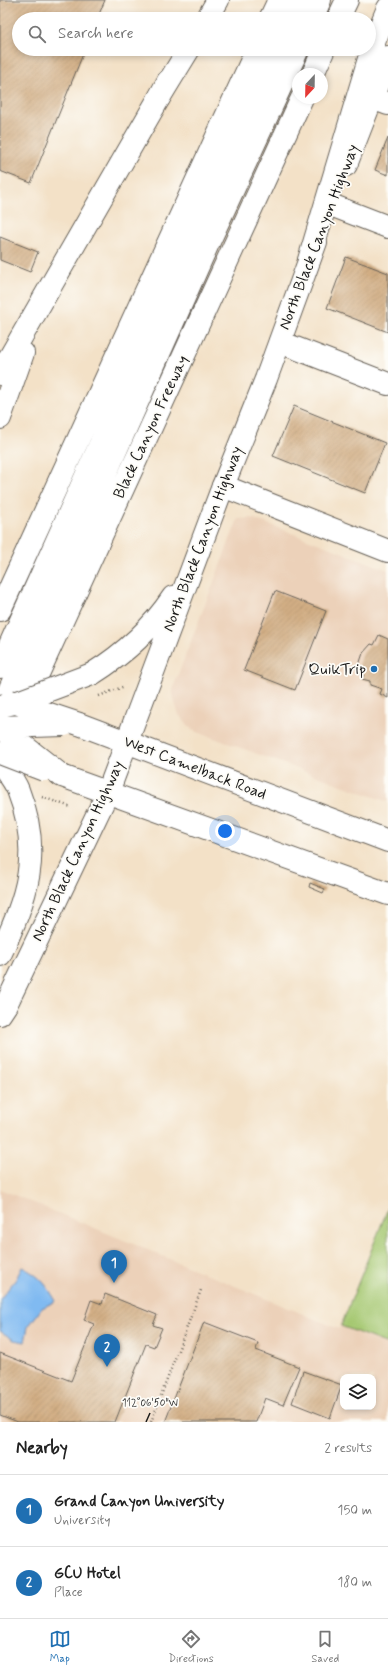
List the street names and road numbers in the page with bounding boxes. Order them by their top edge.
street label: North Black Canyon Highway [274,141,364,333]
street label: Black Canyon Freeway [109,352,193,502]
street label: North Black Canyon Highway [158,443,248,635]
street label: West Camelback Road [121,731,269,805]
street label: North Black Canyon Highway [27,757,129,945]

